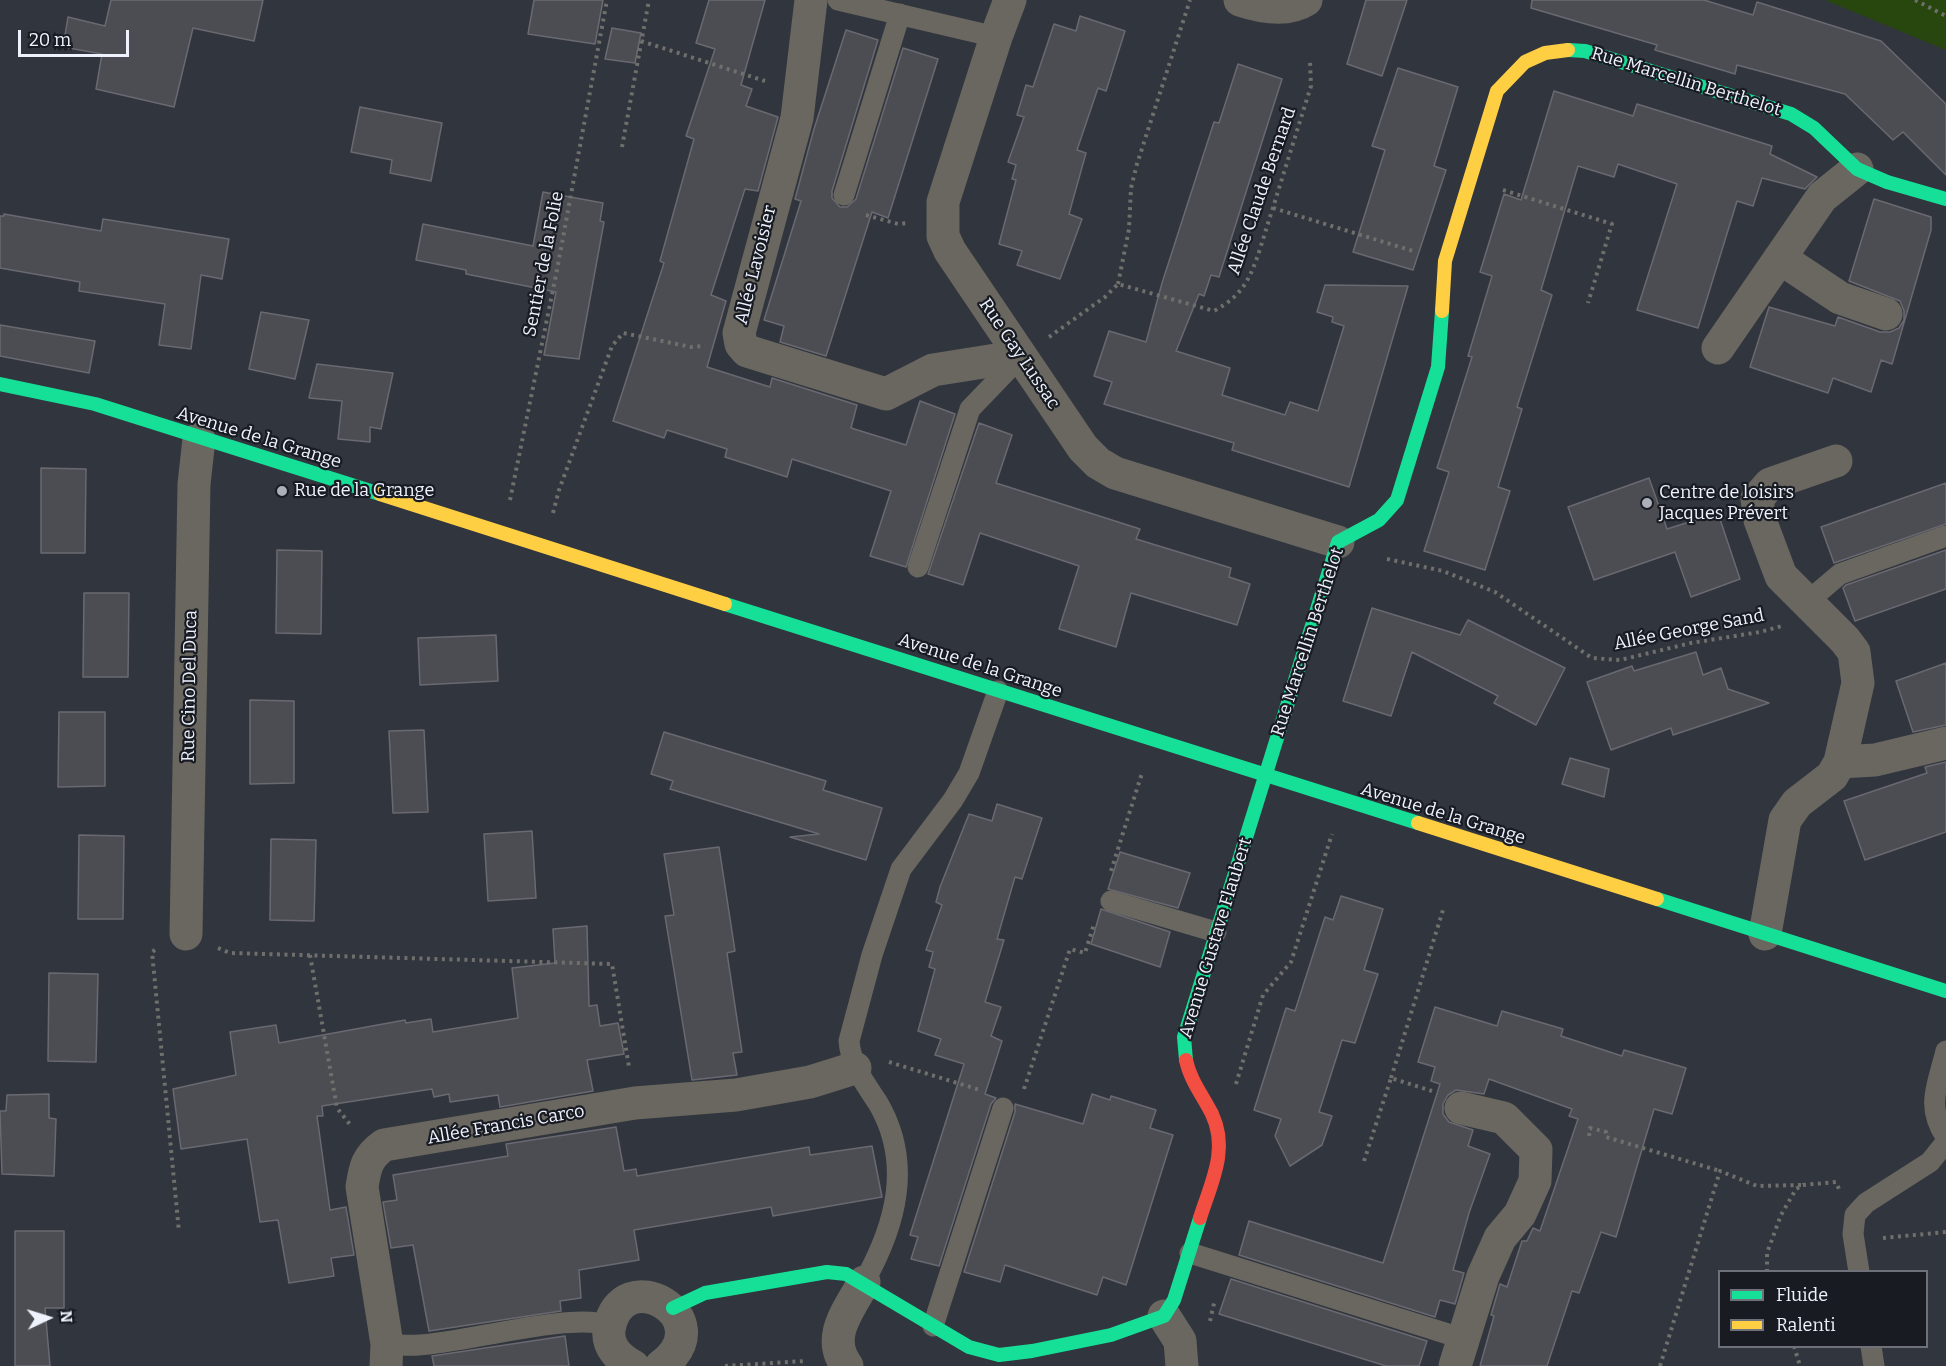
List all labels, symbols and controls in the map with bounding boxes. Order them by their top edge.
scale bar [21,18,132,56]
text: 20 m [29,29,71,51]
street label: Rue Marcellin Berthelot [1588,43,1784,121]
street label: Allée Claude Bernard [1223,104,1301,278]
street label: Sentier de la Folie [519,189,569,339]
street label: Allée Lavoisier [731,203,781,327]
street label: Rue Gay Lussac [974,295,1064,413]
street label: Avenue de la Grange [174,403,344,473]
place label: Rue de la Grange [294,480,434,502]
place label: Centre de loisirs Jacques Prévert [1659,482,1794,524]
marker: Rue de la Grange [275,484,289,498]
marker: Centre de loisirs Jacques Prévert [1640,496,1654,510]
street label: Rue Marcellin Berthelot [1267,545,1349,739]
street label: Allée George Sand [1612,605,1766,655]
street label: Rue Cino Del Duca [178,610,202,762]
street label: Avenue de la Grange [895,629,1065,703]
street label: Avenue de la Grange [1358,779,1528,849]
street label: Avenue Gustave Flaubert [1175,835,1257,1041]
street label: Allée Francis Carco [426,1101,586,1149]
legend [1718,1270,1928,1348]
text: Fluide [1776,1284,1828,1306]
north arrow [18,1288,78,1348]
text: N [57,1310,76,1324]
text: Ralenti [1776,1314,1836,1336]

